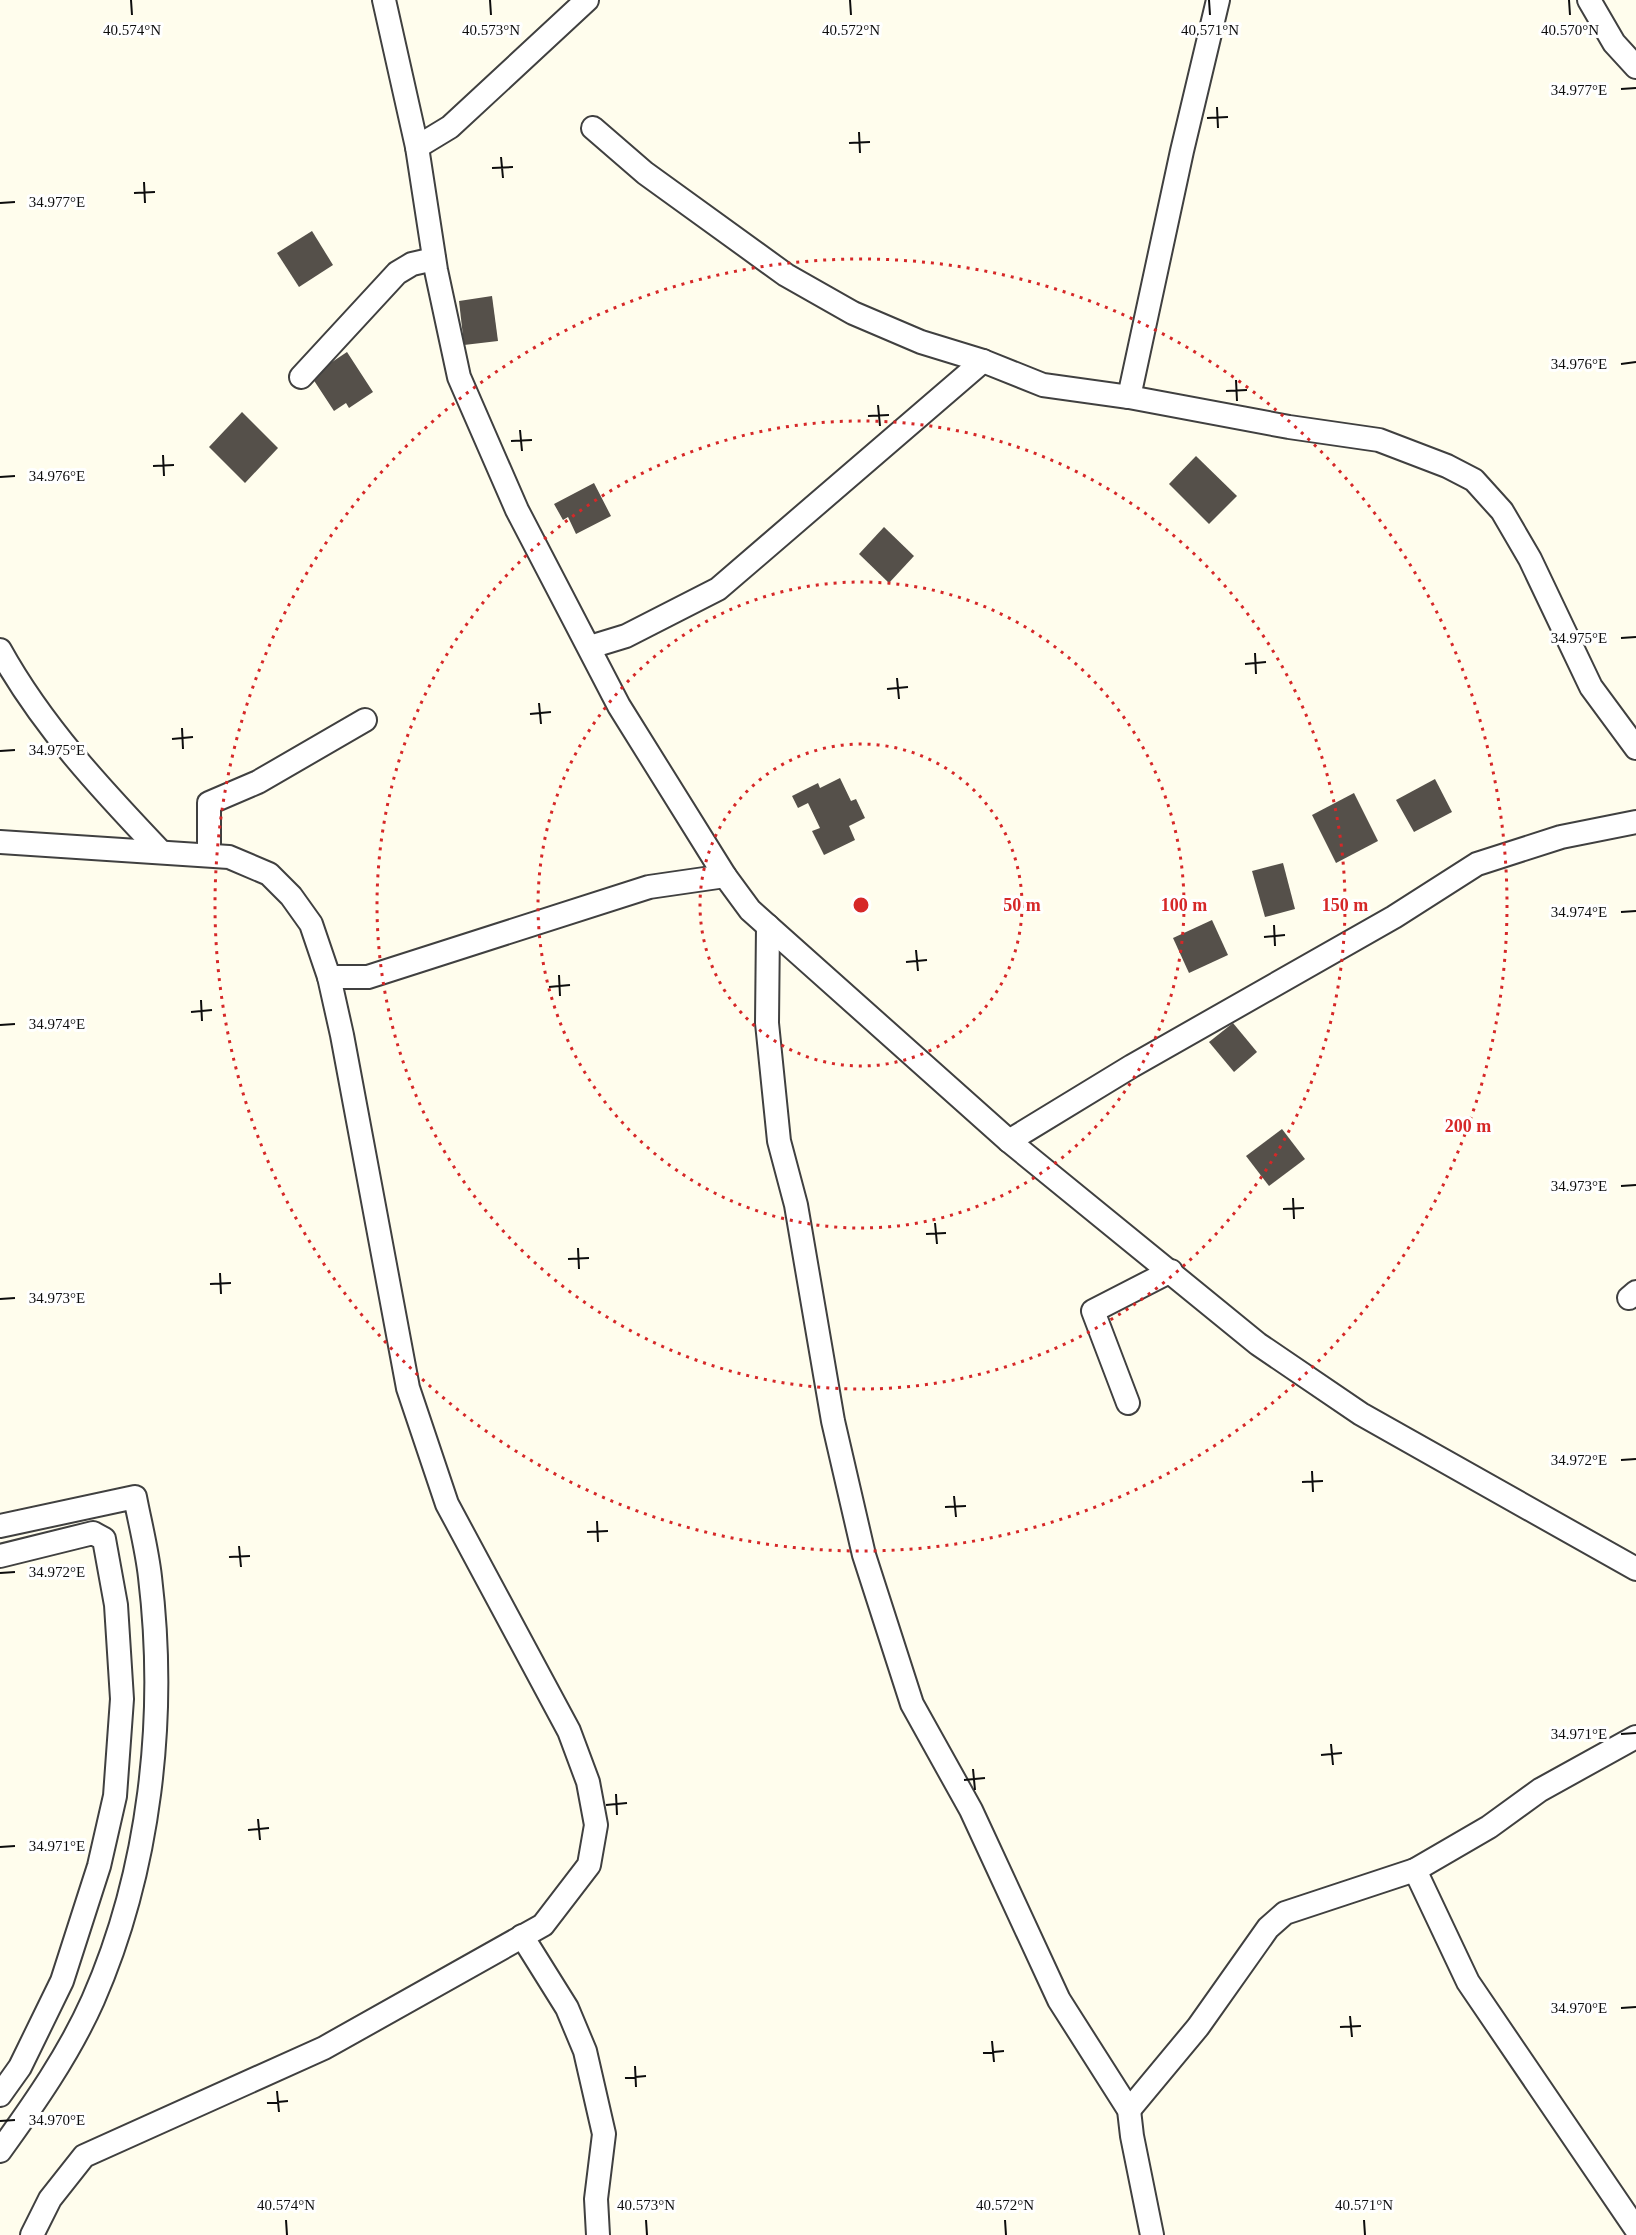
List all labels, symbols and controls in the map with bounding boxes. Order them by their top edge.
text: 40.574°N [103,22,161,38]
text: 40.573°N [462,22,520,38]
text: 40.572°N [822,22,880,38]
text: 40.571°N [1181,22,1239,38]
text: 40.570°N [1541,22,1599,38]
text: 34.977°E [1551,82,1607,98]
text: 34.977°E [29,194,85,210]
text: 34.976°E [1551,356,1607,372]
text: 34.976°E [29,468,85,484]
text: 34.975°E [1551,630,1607,646]
text: 34.975°E [29,742,85,758]
centre of rings [851,895,871,915]
text: 50 m [1003,895,1041,915]
text: 100 m [1161,895,1207,915]
text: 150 m [1322,895,1368,915]
text: 34.974°E [1551,904,1607,920]
text: 34.974°E [29,1016,85,1032]
text: 200 m [1445,1116,1491,1136]
text: 34.973°E [1551,1178,1607,1194]
text: 34.973°E [29,1290,85,1306]
text: 34.972°E [1551,1452,1607,1468]
text: 34.972°E [29,1564,85,1580]
text: 34.971°E [1551,1726,1607,1742]
text: 34.971°E [29,1838,85,1854]
text: 34.970°E [1551,2000,1607,2016]
text: 34.970°E [29,2112,85,2128]
text: 40.574°N [257,2197,315,2213]
text: 40.573°N [617,2197,675,2213]
text: 40.572°N [976,2197,1034,2213]
text: 40.571°N [1335,2197,1393,2213]

